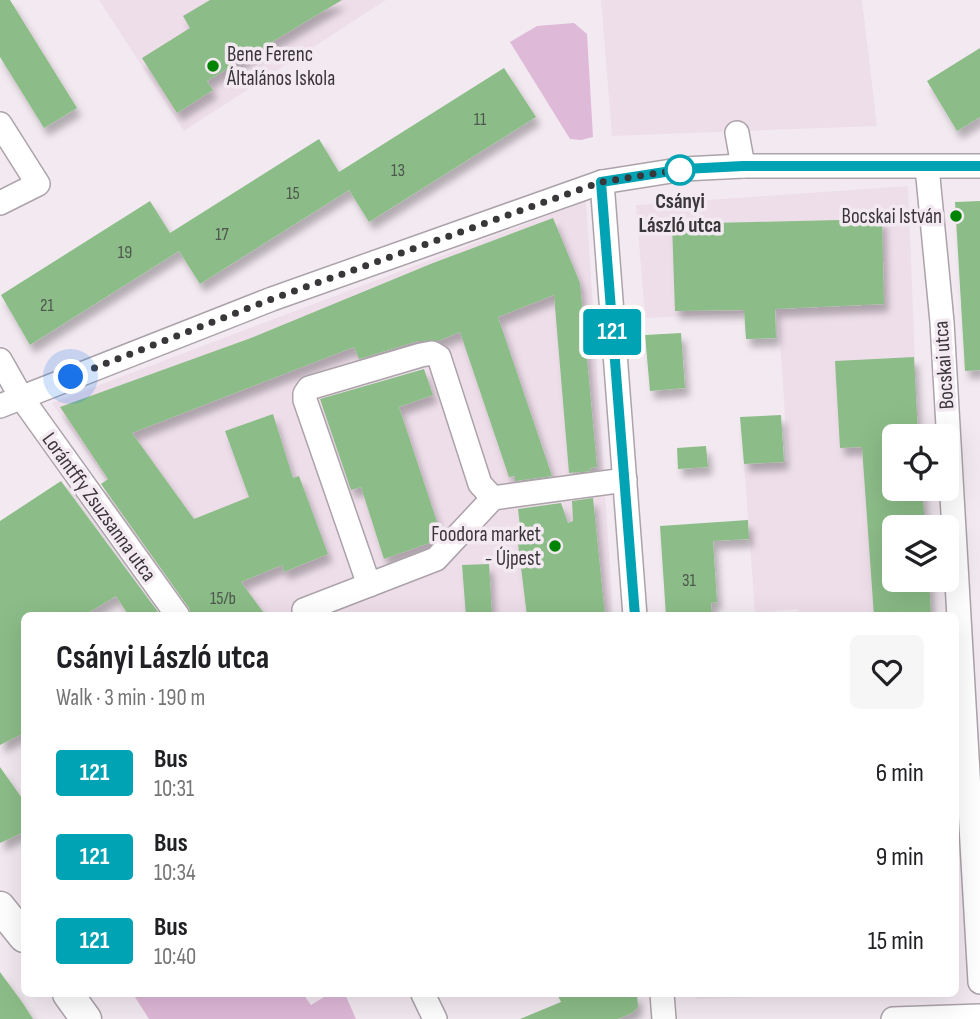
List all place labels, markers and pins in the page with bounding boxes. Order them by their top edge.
place label: Bene Ferenc Általános Iskola [226,42,335,91]
marker: Bene Ferenc Általános Iskola [205,58,221,74]
marker: Csányi László utca [665,155,695,185]
place label: Csányi László utca [639,189,721,238]
place label: Bocskai István [842,204,942,229]
marker: Bocskai István [948,208,964,224]
place label: Foodora market - Újpest [431,522,541,571]
marker: Foodora market - Újpest [547,538,563,554]

